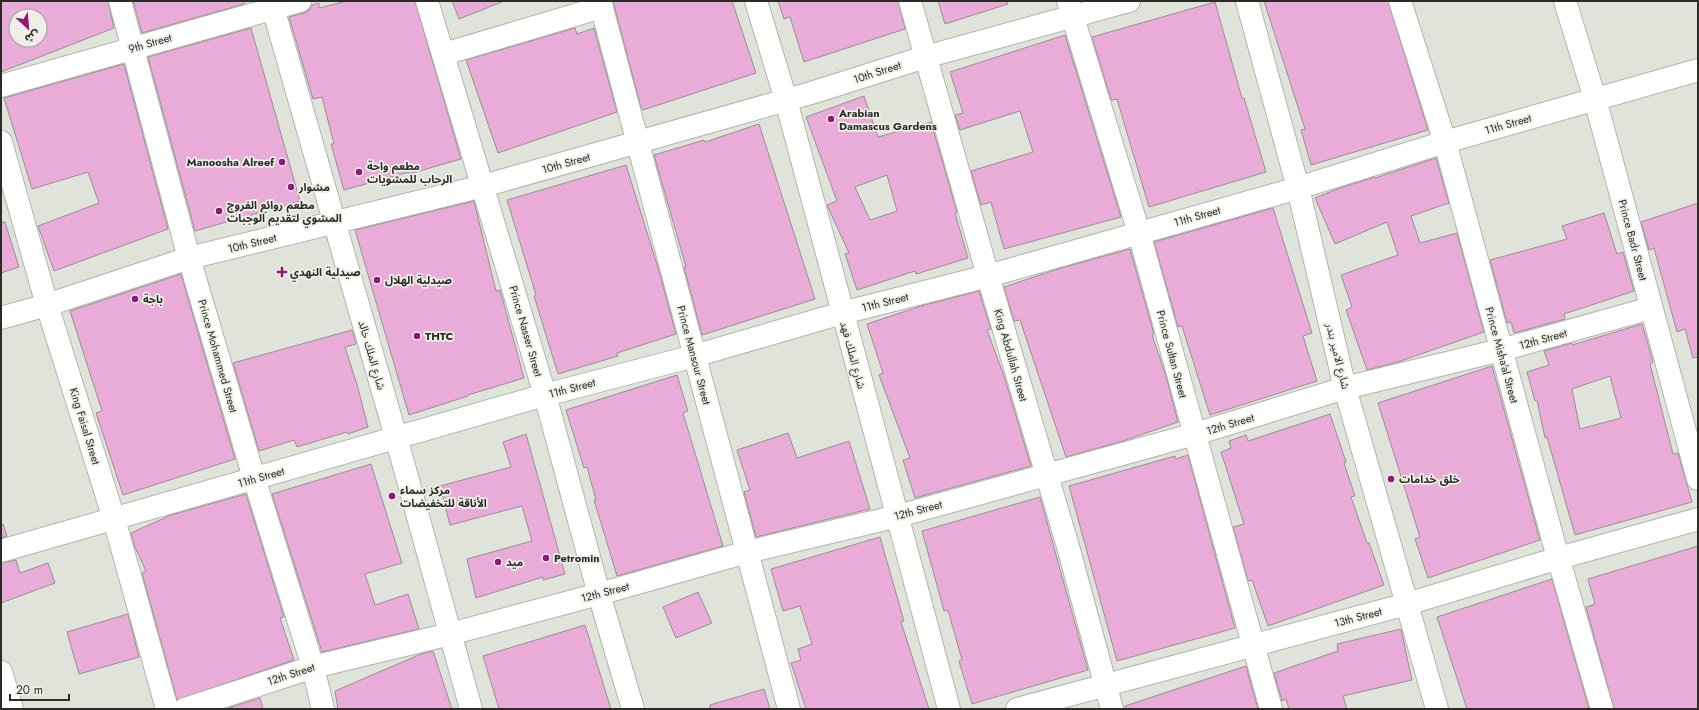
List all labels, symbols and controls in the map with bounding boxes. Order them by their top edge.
north arrow [8,8,48,48]
text: ش [22,26,43,47]
street label: 9th Street [127,29,174,57]
street label: 10th Street [851,57,903,87]
place label: Arabian Damascus Gardens [838,105,937,134]
street label: 11th Street [1483,110,1534,138]
marker: Arabian Damascus Gardens [826,114,836,124]
street label: 10th Street [540,148,592,178]
place label: Manoosha Alreef [187,154,275,170]
marker: Manoosha Alreef [277,157,287,167]
place label: مطعم واحة الرحاب للمشويات [367,158,452,187]
marker: مطعم واحة الرحاب للمشويات [354,167,364,177]
place label: مشوار [298,179,330,195]
marker: مشوار [286,182,296,192]
place label: مطعم روائع الفروج المشوي لتقديم الوجبات [227,197,342,228]
street label: Prince Badr Street [1614,198,1652,283]
street label: 11th Street [1172,202,1223,230]
marker: مطعم روائع الفروج المشوي لتقديم الوجبات [214,206,224,216]
street label: 10th Street [226,229,278,257]
place label: صيدلية النهدي [290,264,361,282]
marker: صيدلية النهدي [277,267,287,277]
place label: صيدلية الهلال [385,272,452,288]
marker: صيدلية الهلال [372,275,382,285]
street label: Prince Nasser Street [505,284,547,379]
street label: 11th Street [860,288,910,316]
place label: باجة [143,291,163,307]
marker: باجة [130,294,140,304]
street label: Prince Mohammed Street [194,298,242,415]
street label: Prince Mansour Street [673,304,715,407]
street label: Prince Misha'al Street [1481,305,1523,405]
street label: King Abdullah Street [990,307,1032,404]
street label: Prince Sultan Street [1153,308,1191,400]
street label: شارع الملك خالد [354,318,390,392]
street label: شارع الملك فهد [836,319,870,391]
street label: شارع الامير بندر [1322,320,1354,391]
street label: 12th Street [1517,324,1569,353]
place label: THTC [425,328,453,344]
marker: THTC [412,331,422,341]
street label: 11th Street [547,374,598,402]
street label: King Faisal Street [66,386,104,467]
street label: 12th Street [1204,409,1256,439]
street label: 11th Street [236,463,287,491]
place label: خلق خدامات [1399,471,1460,487]
marker: خلق خدامات [1386,474,1396,484]
place label: مركز سماء الأناقة للتخفيضات [400,482,487,511]
marker: مركز سماء الأناقة للتخفيضات [387,491,397,501]
street label: 12th Street [892,496,944,524]
place label: Petromin [554,550,600,566]
marker: Petromin [541,553,551,563]
place label: ميد [506,554,523,570]
marker: ميد [493,557,503,567]
street label: 12th Street [579,578,631,606]
street label: 13th Street [1332,603,1384,631]
street label: 12th Street [265,659,317,689]
scale bar [10,676,69,702]
text: 20 m [16,681,43,699]

